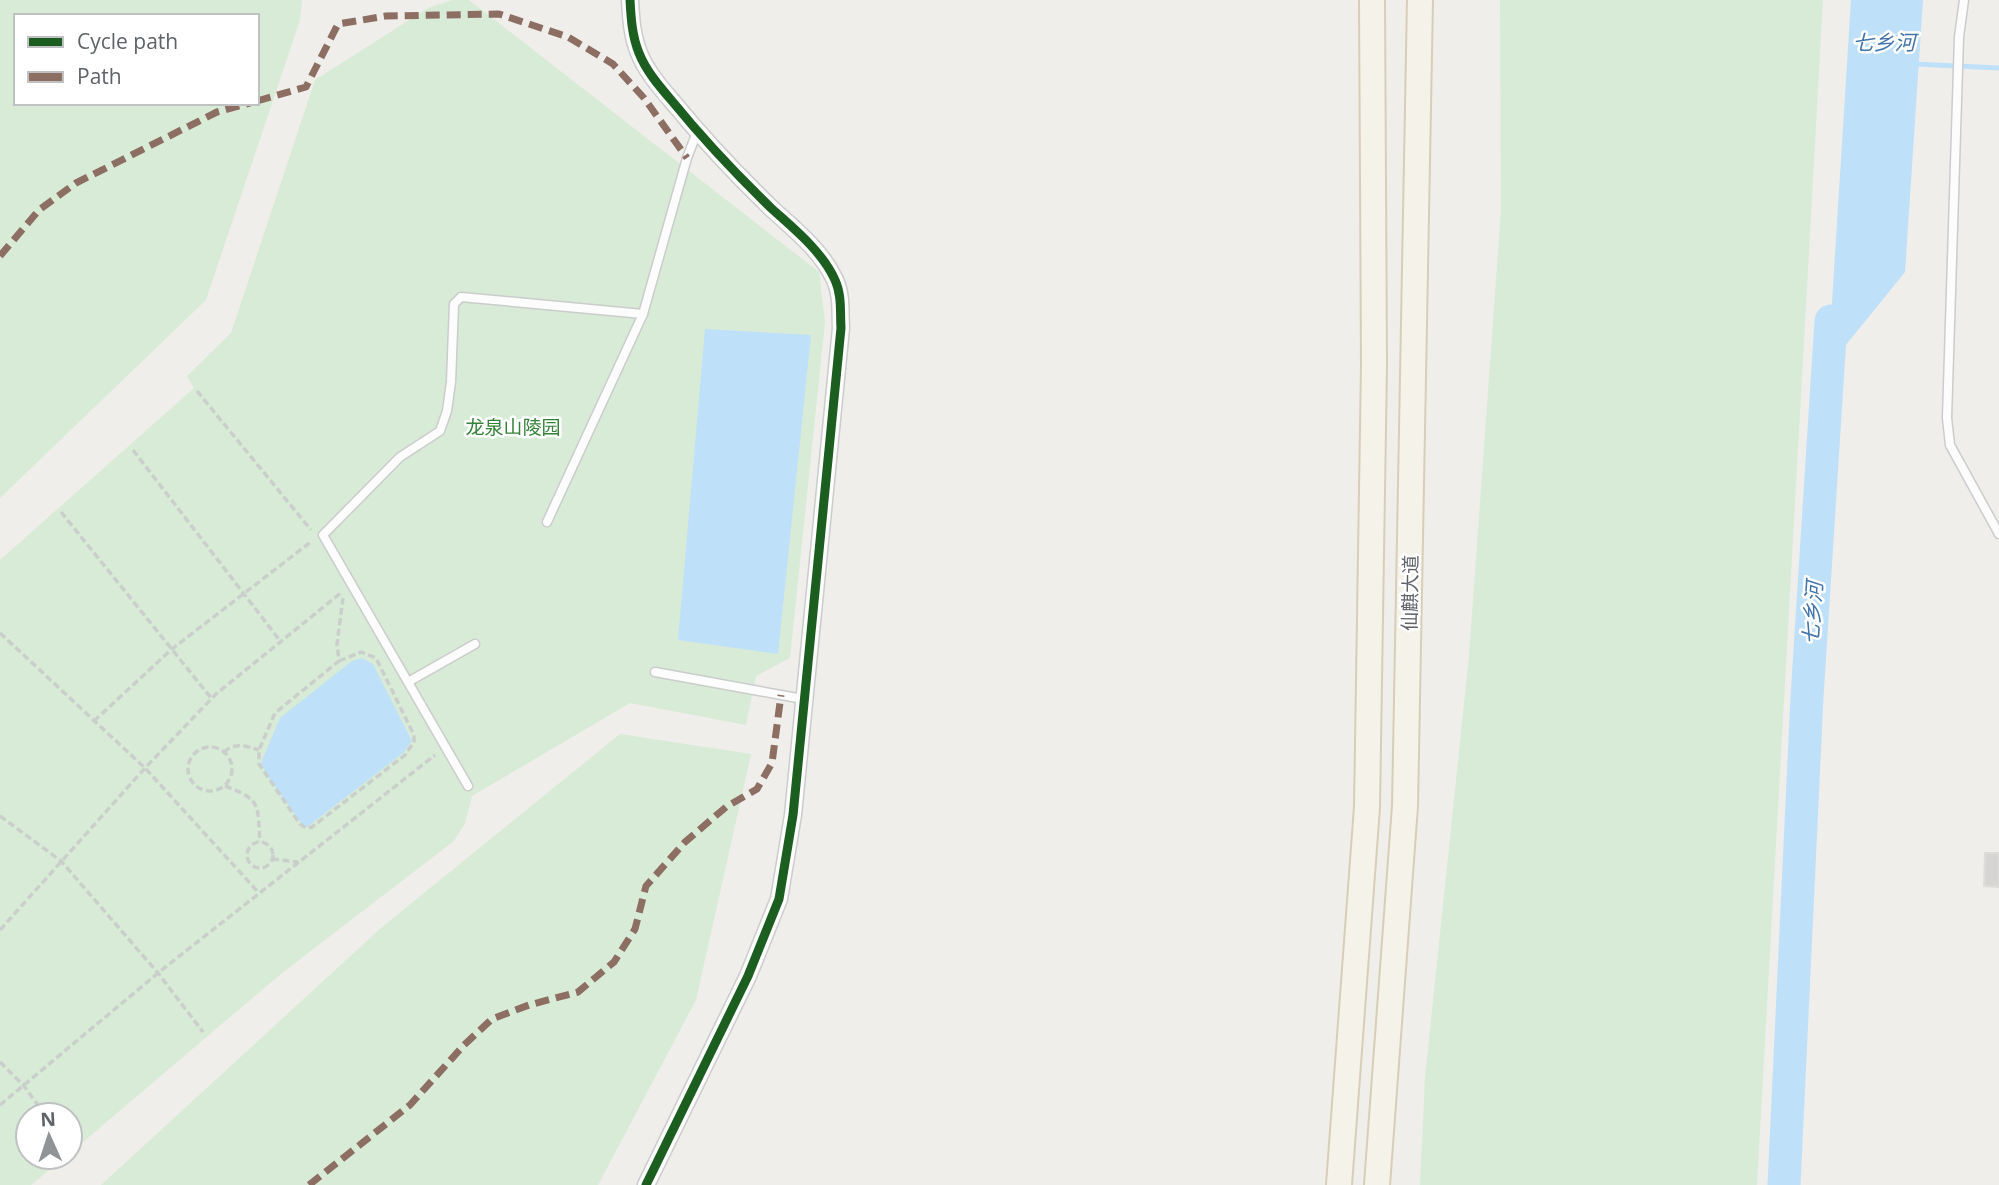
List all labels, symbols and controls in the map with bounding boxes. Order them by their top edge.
legend [14,14,259,105]
text: Cycle path [77,27,178,55]
water label: 七乡河 [1853,28,1919,56]
text: Path [77,62,122,90]
park label: 龙泉山陵园 [465,414,561,440]
street label: 仙麒大道 [1396,555,1424,631]
water label: 七乡河 [1796,577,1828,645]
north arrow [14,1101,84,1171]
text: N [40,1106,57,1132]

